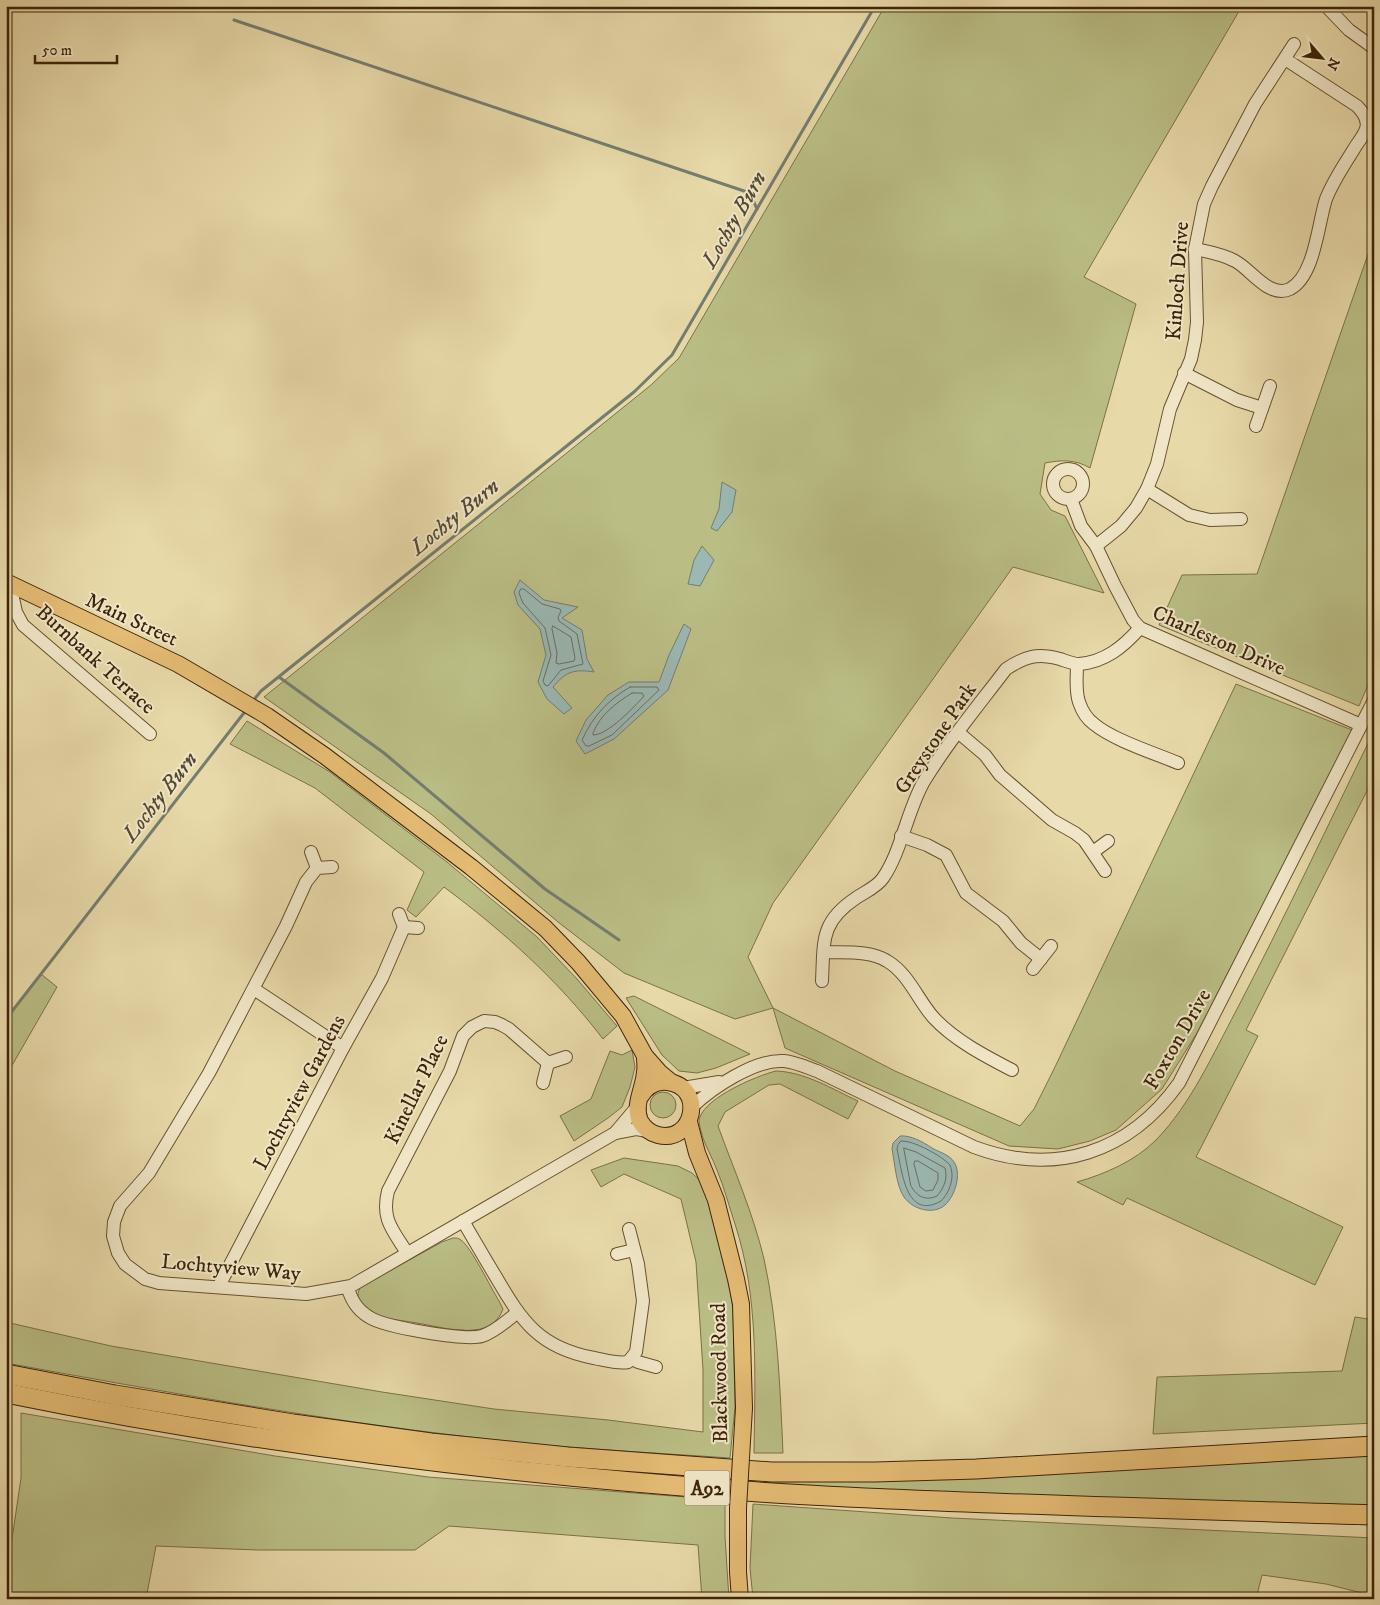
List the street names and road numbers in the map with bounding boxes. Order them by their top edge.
street label: Kinloch Drive [1161,221,1195,341]
street label: Main Street [81,587,182,653]
street label: Burnbank Terrace [30,599,161,720]
street label: Charleston Drive [1148,600,1289,682]
street label: Greystone Park [889,678,983,799]
street label: Foxton Drive [1139,984,1217,1094]
street label: Lochtyview Gardens [248,1011,352,1174]
street label: Kinellar Place [379,1030,455,1148]
street label: Lochtyview Way [160,1249,303,1287]
street label: Blackwood Road [706,1302,734,1443]
road number: A92 [684,1470,730,1506]

